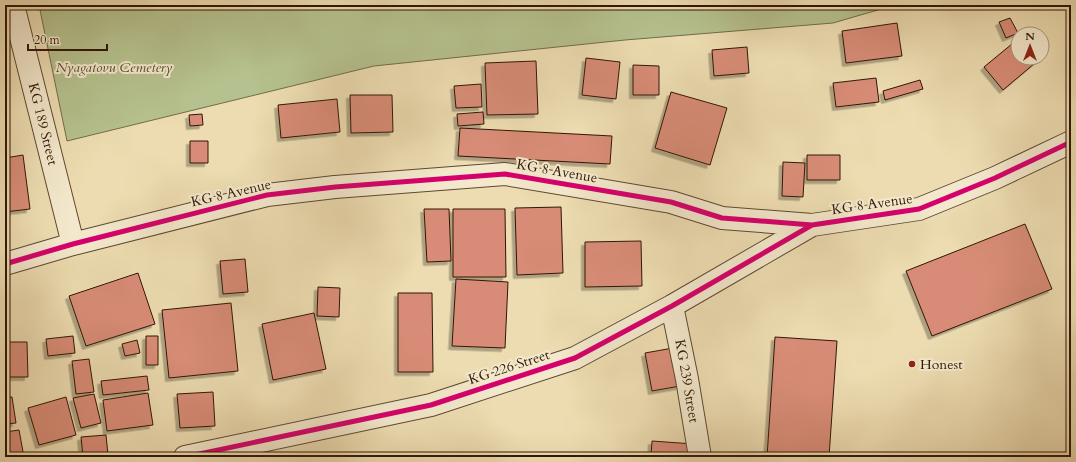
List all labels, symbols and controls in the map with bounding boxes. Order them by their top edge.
scale bar [28,26,107,52]
north arrow [1010,26,1050,66]
text: N [1025,29,1035,44]
text: 20 m [34,32,61,48]
park label: Nyagatovu Cemetery [56,58,172,77]
street label: KG 189 Street [24,81,63,168]
street label: KG 8 Avenue [515,155,599,187]
street label: KG 8 Avenue [189,175,273,211]
street label: KG 8 Avenue [830,189,914,219]
street label: KG 239 Street [670,338,704,425]
street label: KG 226 Street [466,345,553,389]
place label: Honest [920,355,963,374]
marker: Honest [907,359,917,369]

